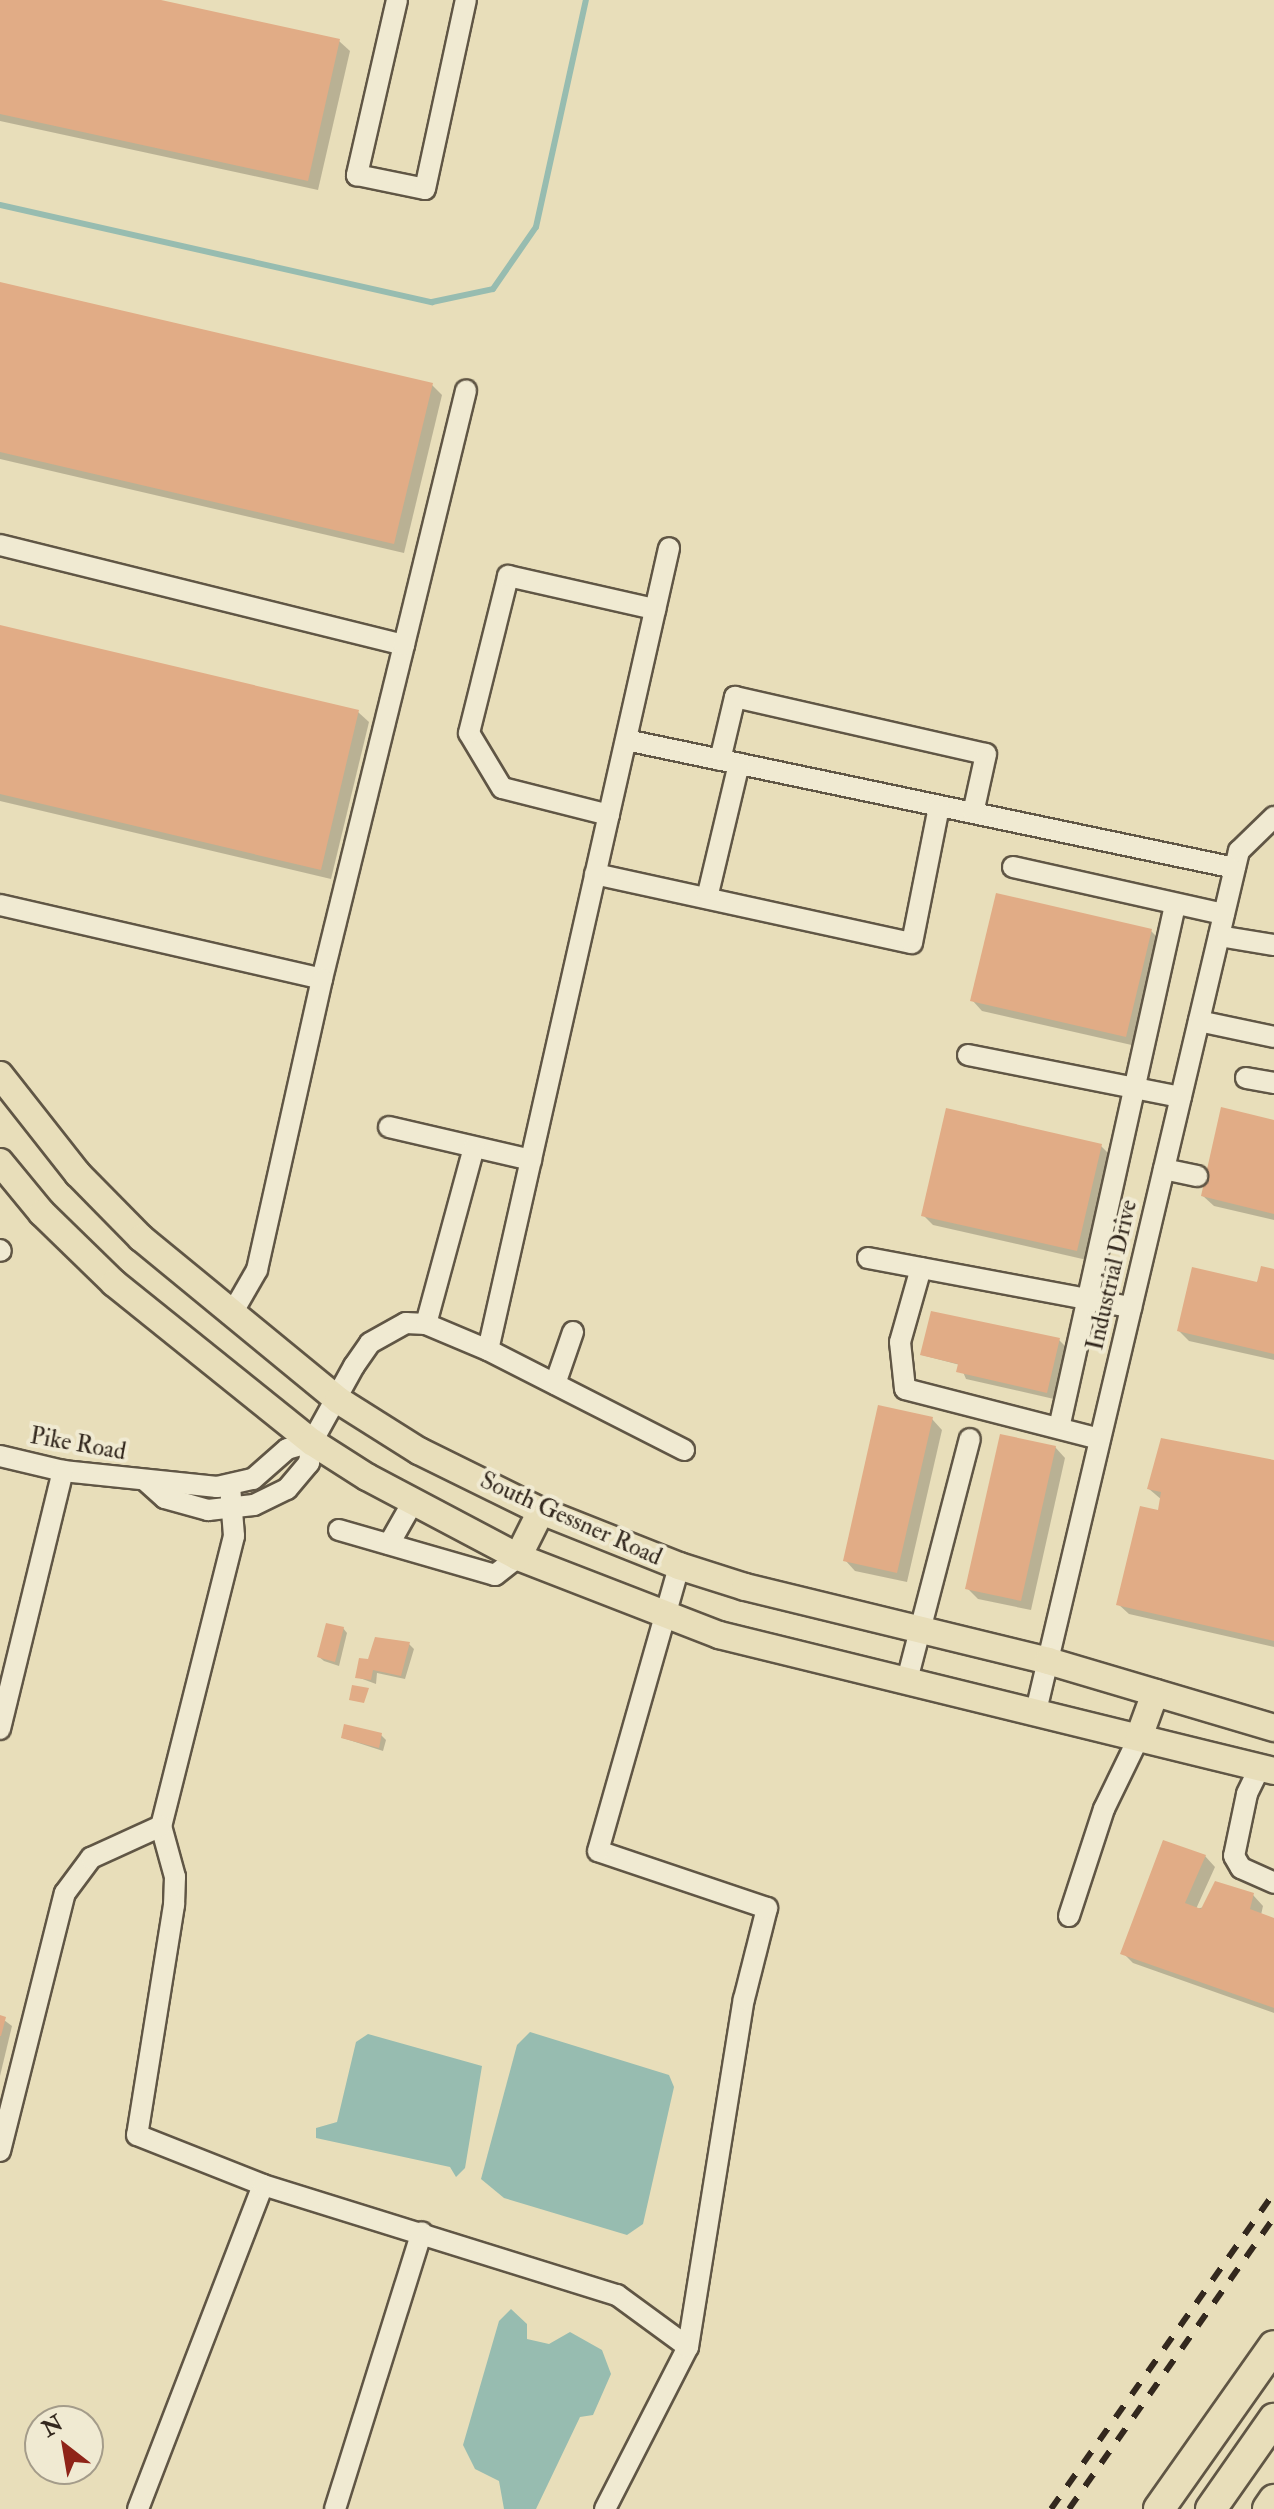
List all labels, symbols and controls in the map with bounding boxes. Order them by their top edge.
street label: Industrial Drive [1081,1197,1143,1353]
street label: Pike Road [28,1421,128,1467]
street label: South Gessner Road [476,1466,666,1572]
north arrow [24,2405,104,2485]
text: N [37,2409,68,2443]

